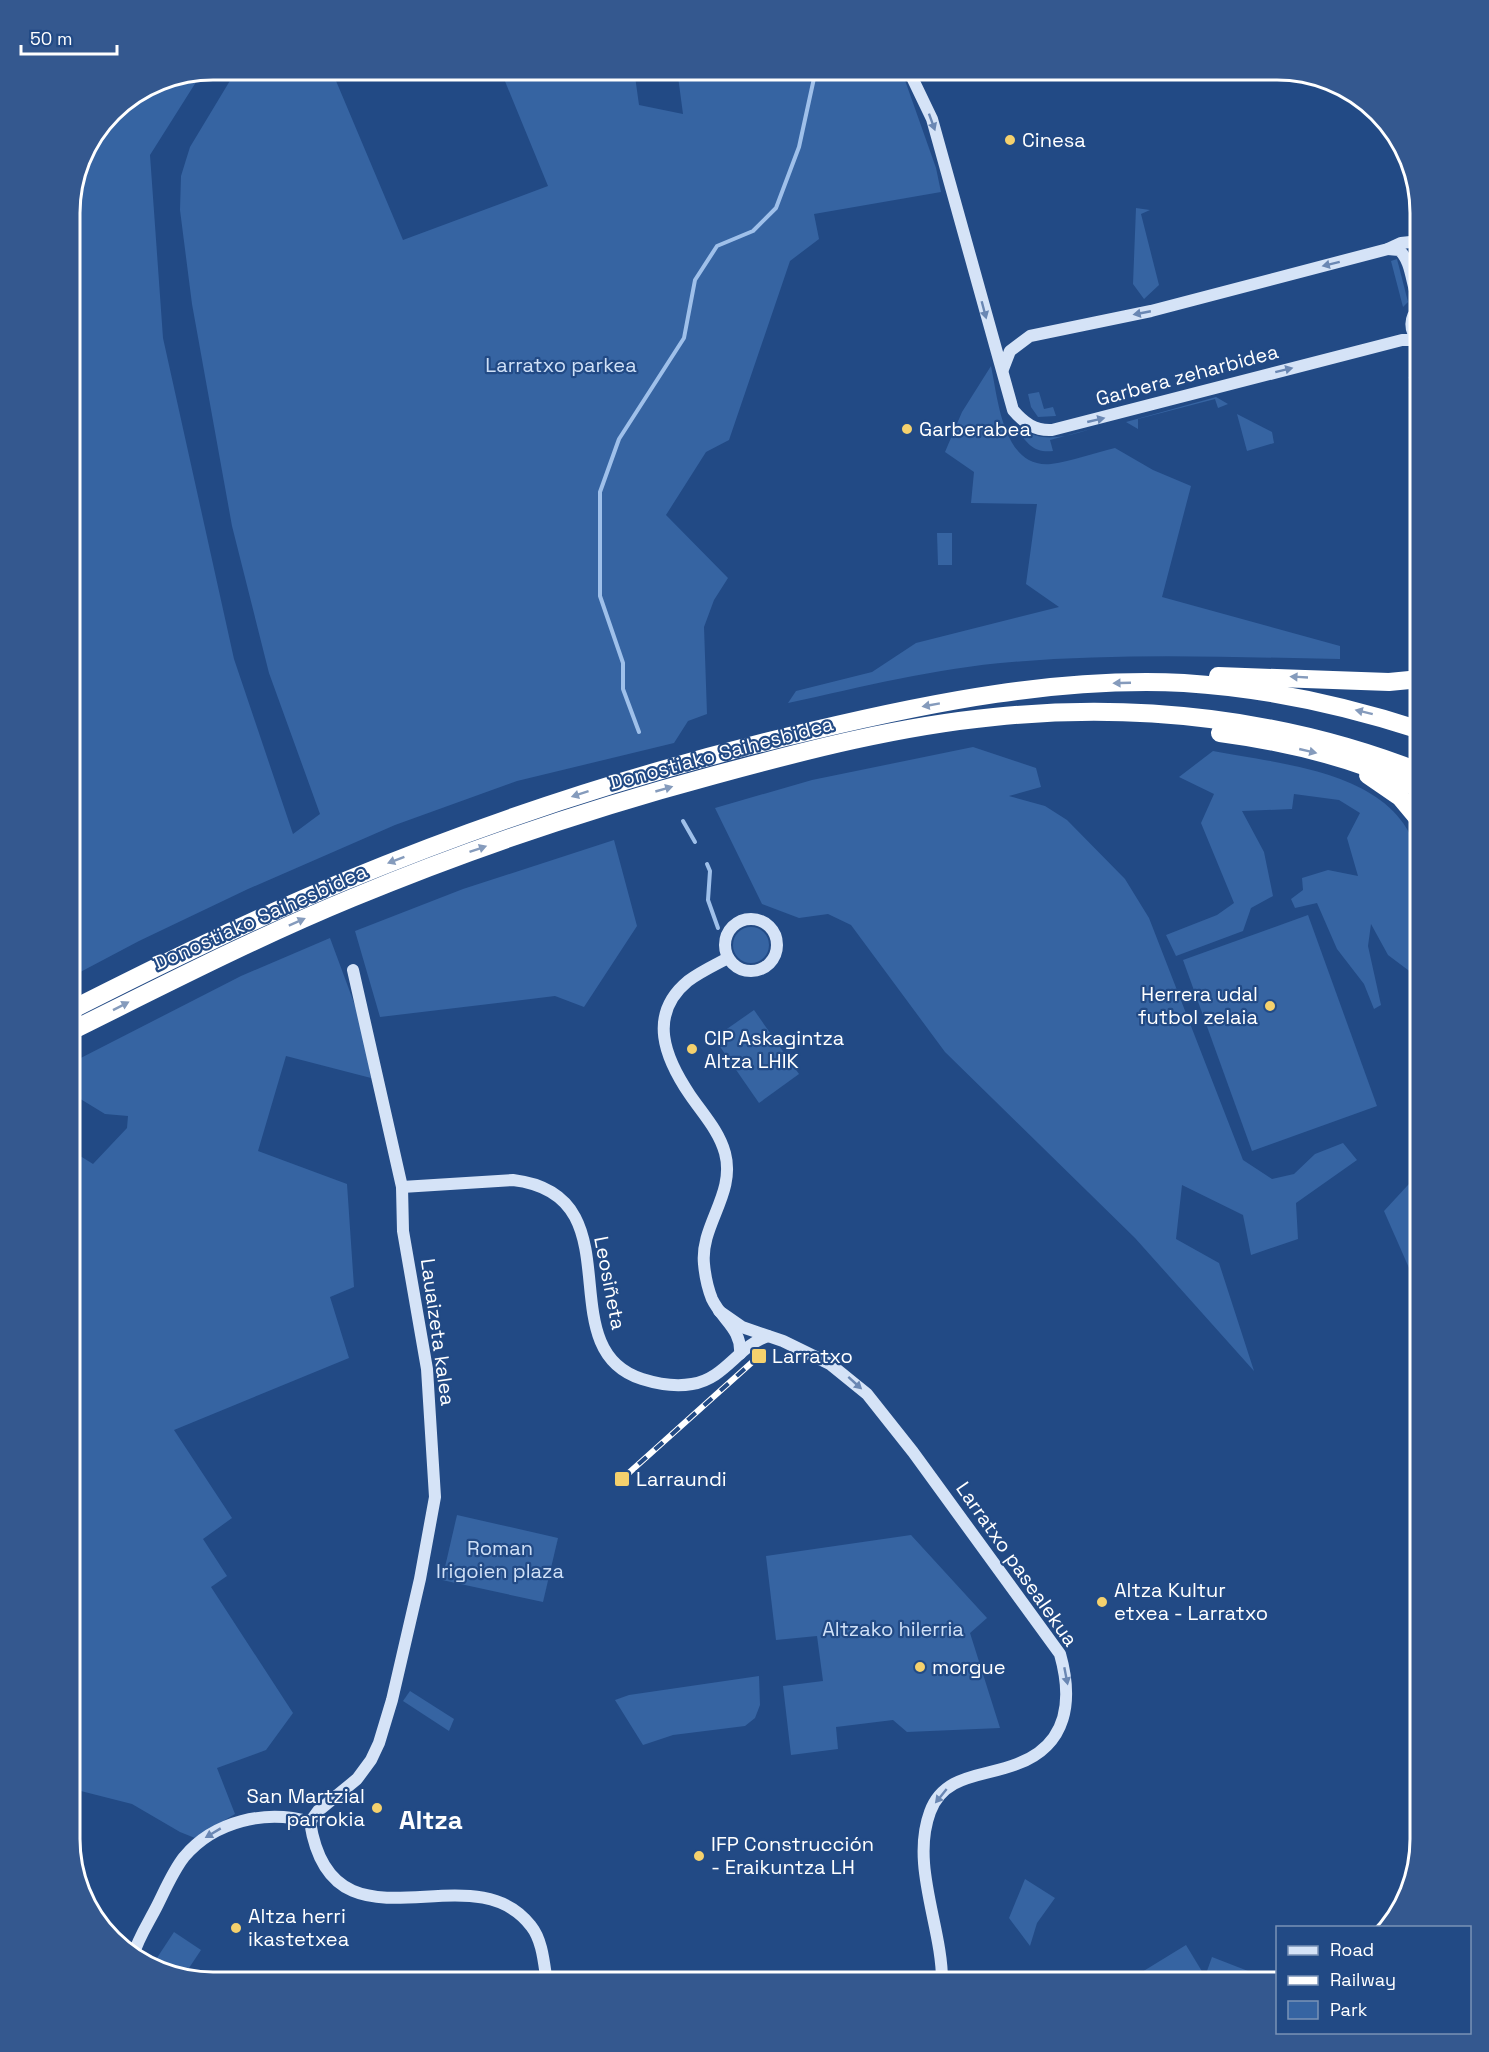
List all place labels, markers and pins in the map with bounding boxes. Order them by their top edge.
place label: Cinesa [1022,127,1086,153]
marker: Cinesa [1003,133,1017,147]
place label: Garberabea [919,416,1031,442]
marker: Garberabea [900,422,914,436]
place label: Herrera udal futbol zelaia [1138,981,1258,1030]
marker: Herrera udal futbol zelaia [1263,999,1277,1013]
place label: CIP Askagintza Altza LHIK [704,1025,844,1074]
marker: CIP Askagintza Altza LHIK [685,1042,699,1056]
place label: Larratxo [772,1343,853,1369]
marker: Larratxo [750,1347,768,1365]
place label: Larraundi [636,1466,727,1492]
marker: Larraundi [613,1470,631,1488]
place label: Altza Kultur etxea - Larratxo [1114,1577,1268,1626]
marker: Altza Kultur etxea - Larratxo [1095,1595,1109,1609]
place label: morgue [932,1654,1006,1680]
marker: morgue [913,1660,927,1674]
place label: San Martzial parrokia [247,1783,365,1832]
marker: San Martzial parrokia [370,1801,384,1815]
place label: IFP Construcción - Eraikuntza LH [711,1831,874,1880]
marker: IFP Construcción - Eraikuntza LH [692,1849,706,1863]
place label: Altza herri ikastetxea [248,1903,349,1952]
marker: Altza herri ikastetxea [229,1921,243,1935]

